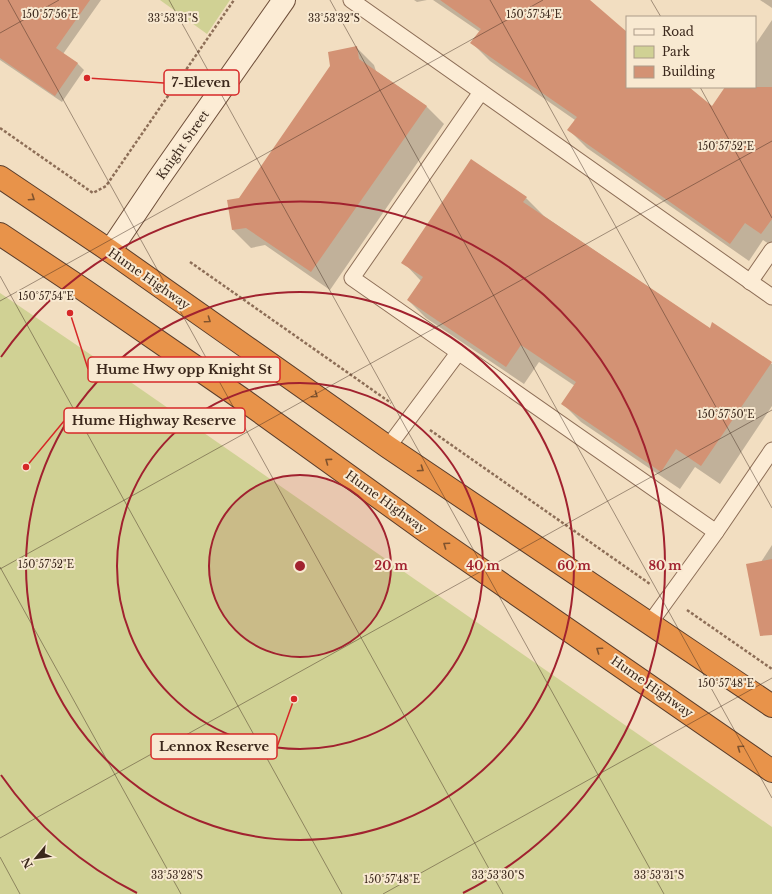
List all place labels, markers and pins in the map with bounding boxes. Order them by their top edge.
callout: 7-Eleven [164,70,239,95]
callout: Hume Hwy opp Knight St [88,357,280,382]
callout: Hume Highway Reserve [64,408,245,433]
centre of rings [293,559,307,573]
callout: Lennox Reserve [151,734,277,759]

